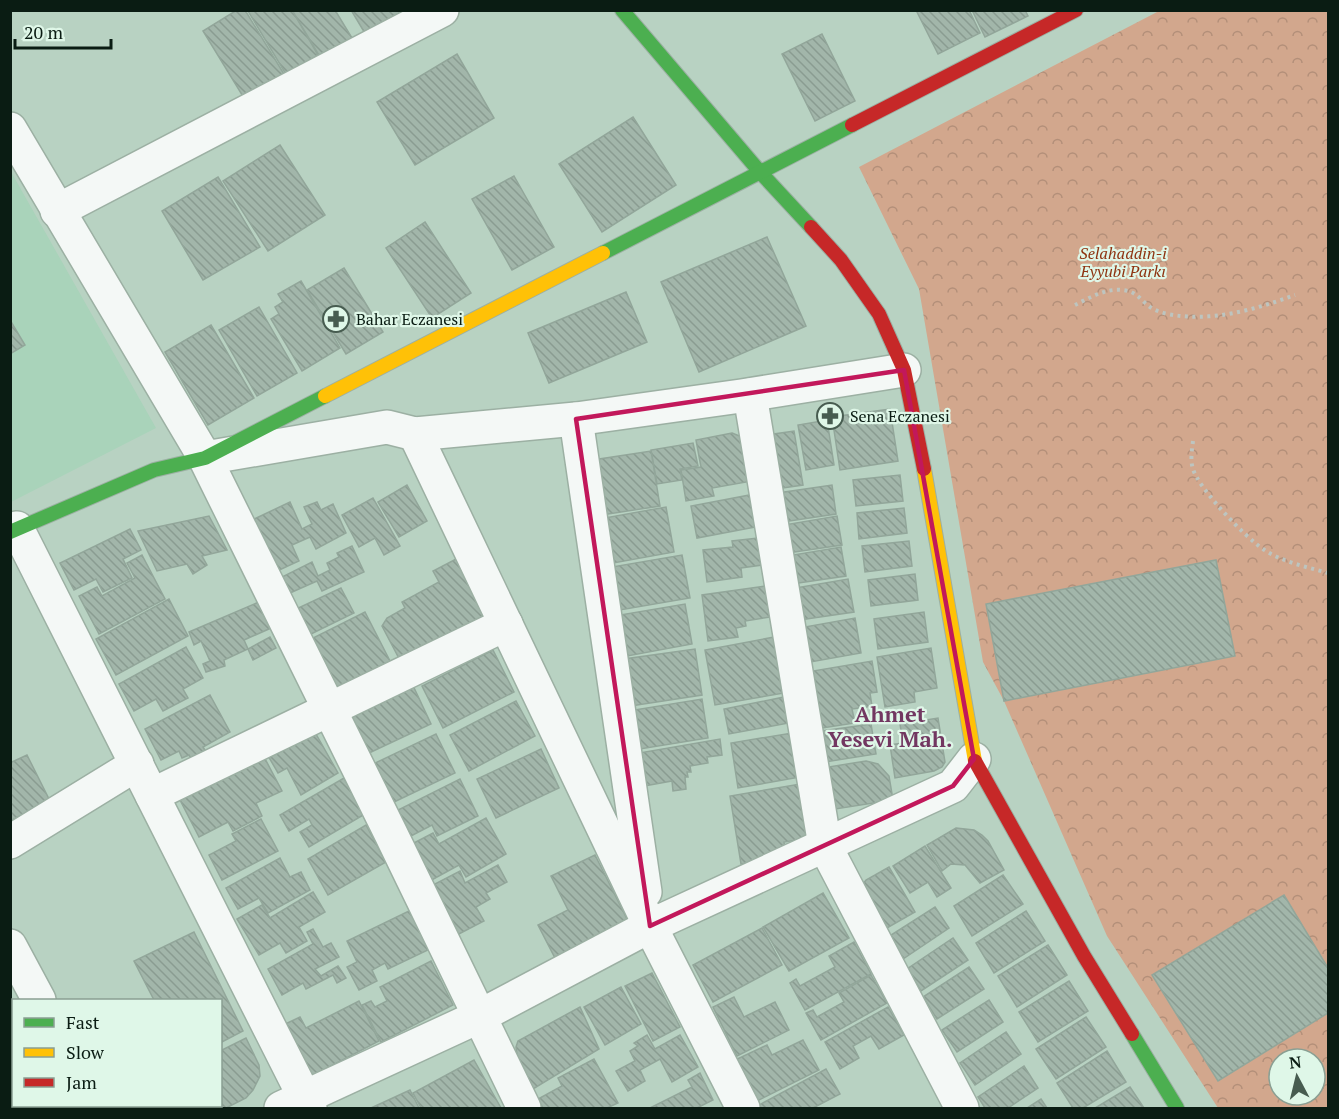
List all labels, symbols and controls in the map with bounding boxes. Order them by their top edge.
scale bar [15,12,111,50]
text: 20 m [24,20,64,44]
park label: Selahaddin-i Eyyubi Parkı [1079,242,1167,282]
pharmacy icon: Bahar Eczanesi [321,304,351,334]
place label: Bahar Eczanesi [356,308,463,330]
pharmacy icon: Sena Eczanesi [815,401,845,431]
place label: Sena Eczanesi [850,405,950,427]
district label: Ahmet Yesevi Mah. [828,699,952,753]
legend [12,999,222,1107]
text: Fast [66,1010,100,1034]
text: Slow [66,1040,105,1064]
north arrow [1267,1047,1327,1107]
text: N [1288,1050,1303,1074]
text: Jam [66,1070,97,1094]

